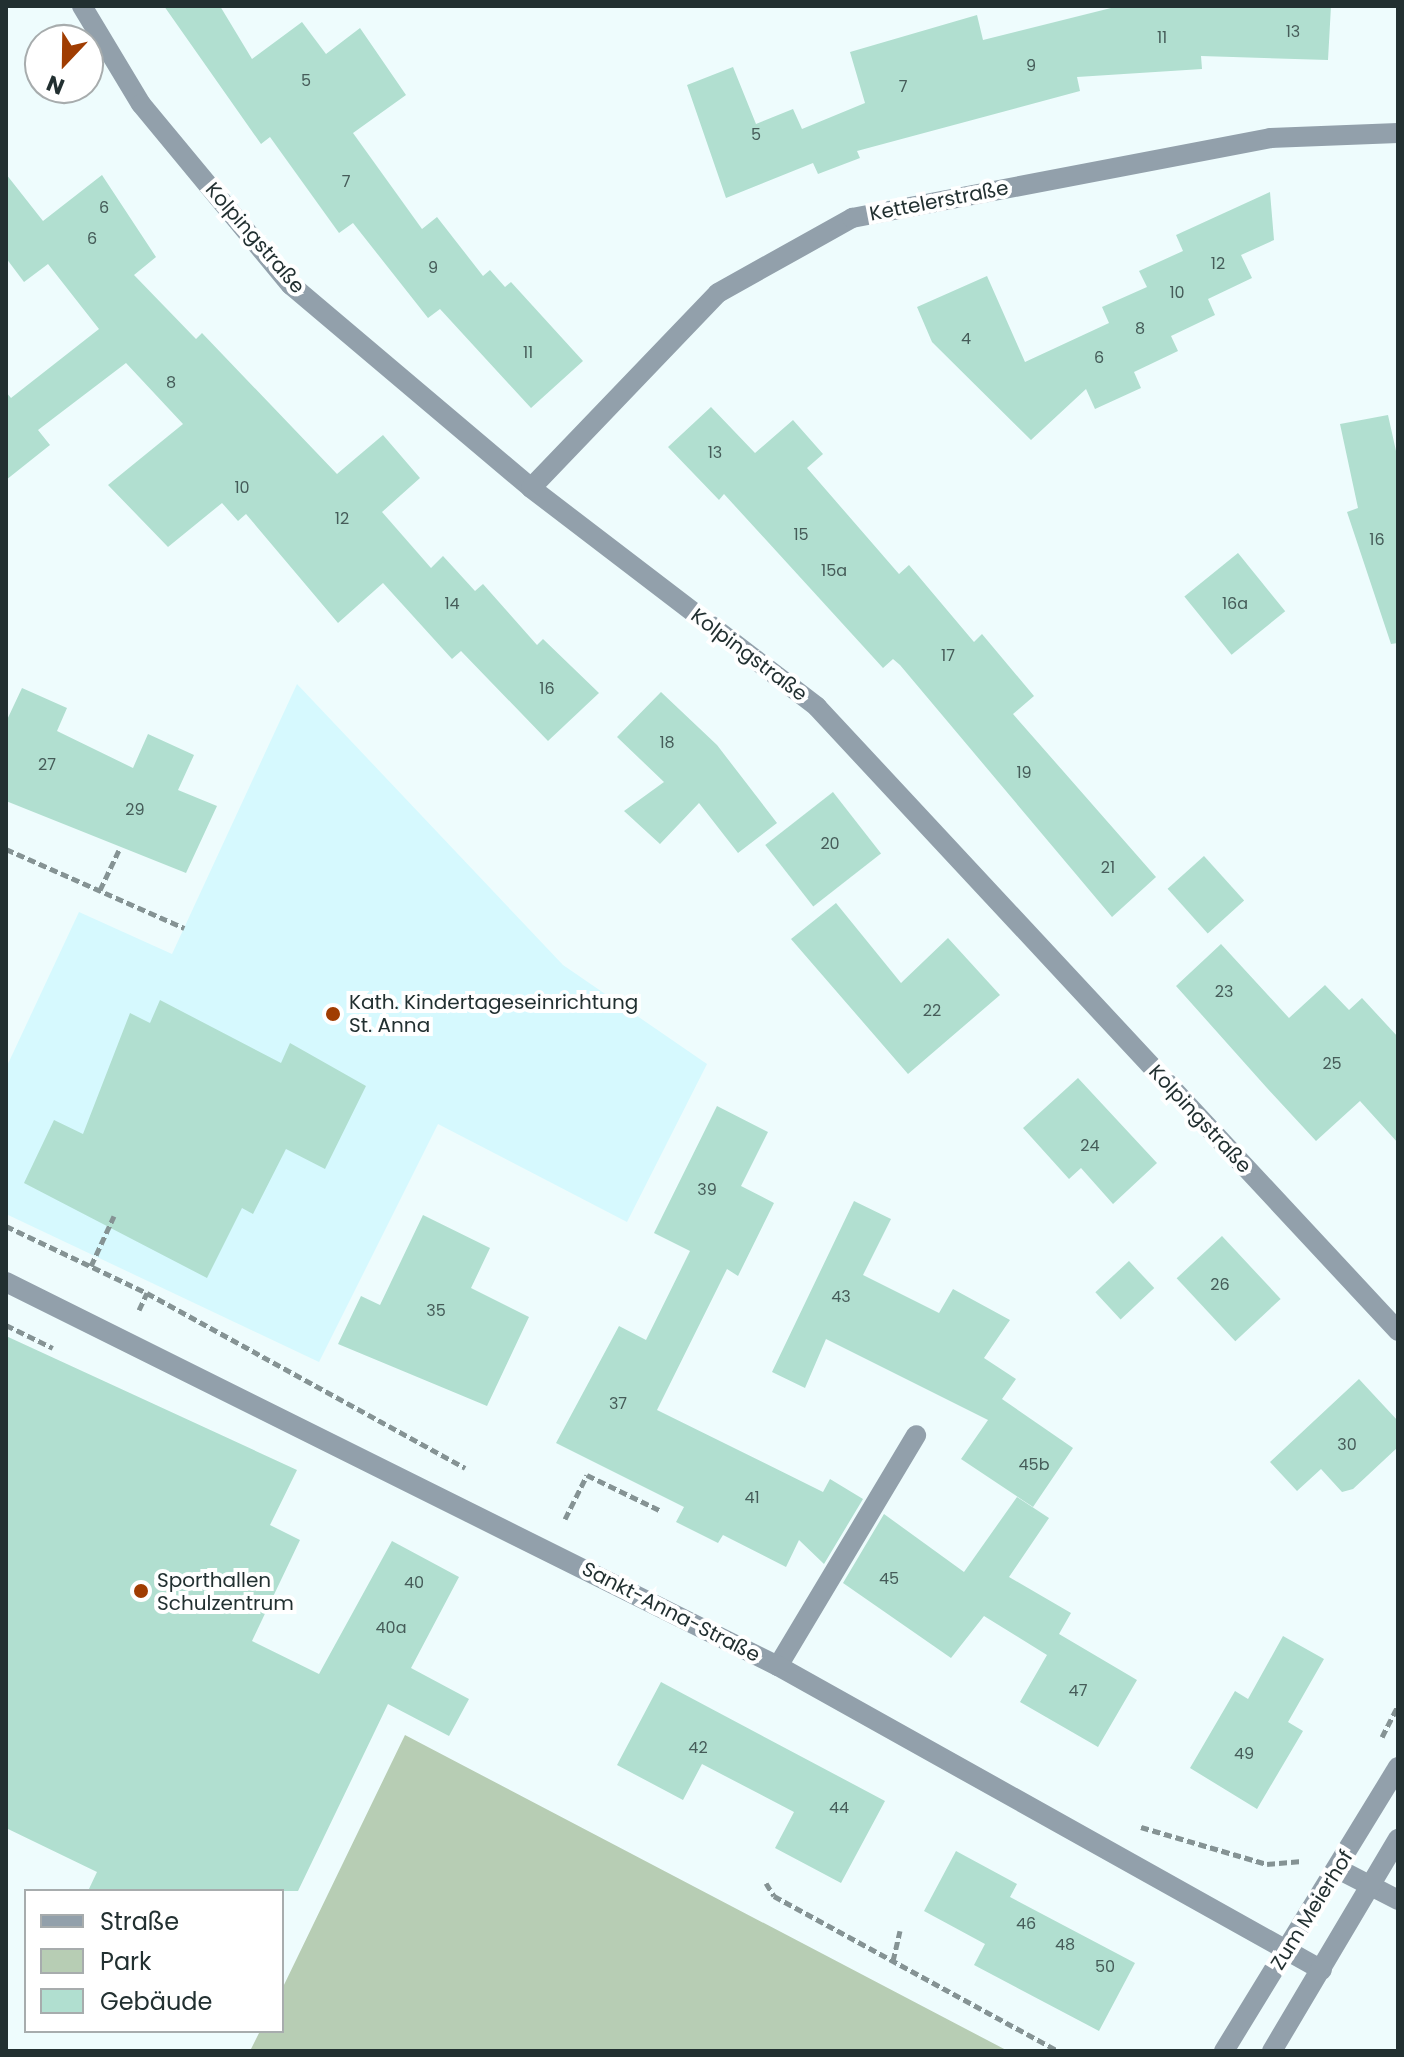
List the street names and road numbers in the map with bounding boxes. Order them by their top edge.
street label: Kettelerstraße [868,176,1010,226]
street label: Kolpingstraße [200,178,310,298]
street label: Kolpingstraße [686,604,812,706]
street label: Kolpingstraße [1144,1060,1256,1178]
street label: Sankt-Anna-Straße [578,1557,764,1667]
street label: Zum Meierhof [1266,1846,1358,1974]

